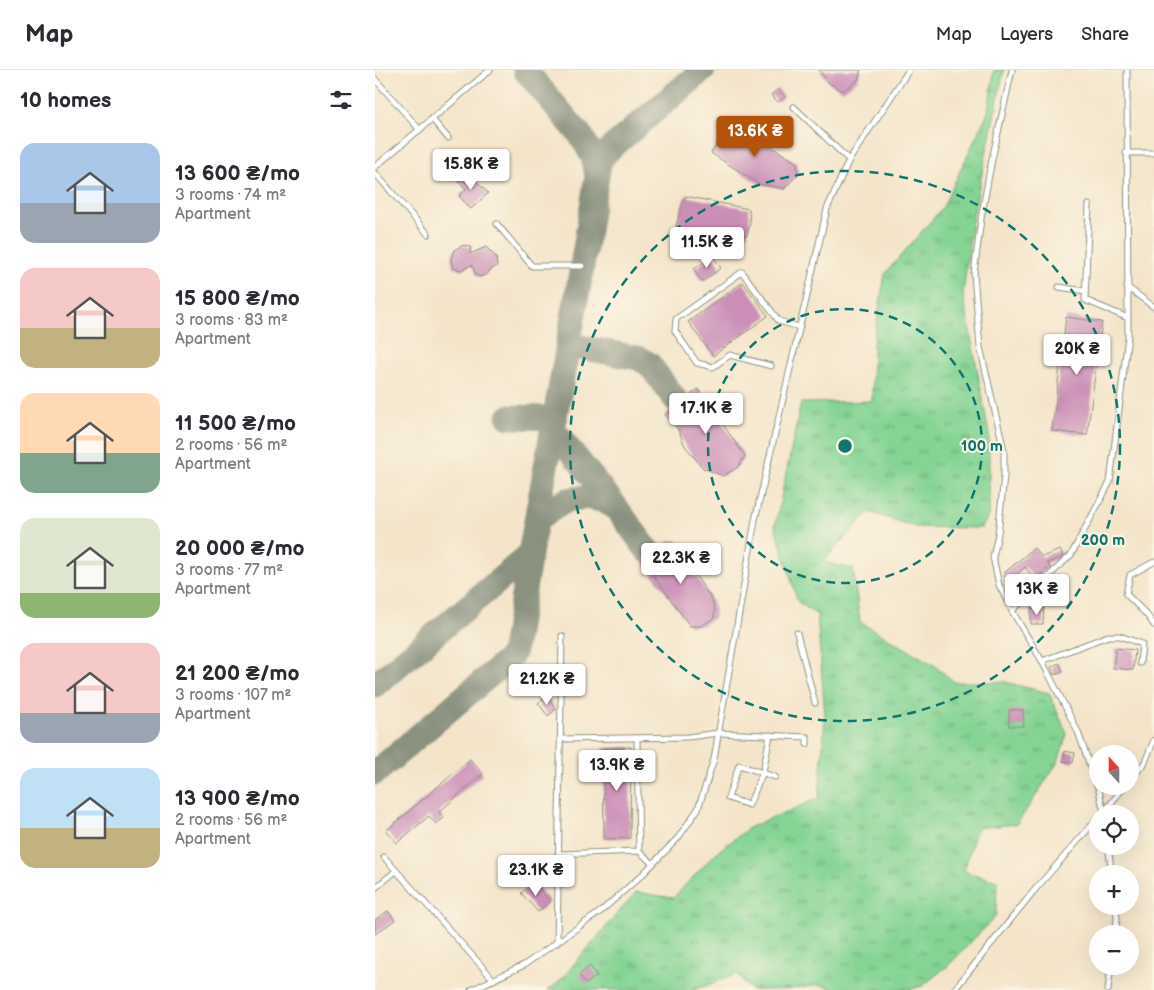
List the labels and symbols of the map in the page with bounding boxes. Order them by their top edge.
pin: 13.6K ₴ [709,116,801,158]
pin: 15.8K ₴ [425,148,517,191]
pin: 11.5K ₴ [661,226,753,269]
pin: 20K ₴ [1042,334,1112,376]
pin: 17.1K ₴ [660,392,752,435]
centre of rings [836,437,854,455]
text: 100 m [961,437,1003,456]
text: 200 m [1081,531,1125,550]
pin: 22.3K ₴ [635,542,727,585]
pin: 13K ₴ [1002,574,1072,616]
pin: 21.2K ₴ [501,664,593,706]
north arrow [1089,745,1139,795]
pin: 13.9K ₴ [571,750,663,792]
pin: 23.1K ₴ [490,854,582,897]

